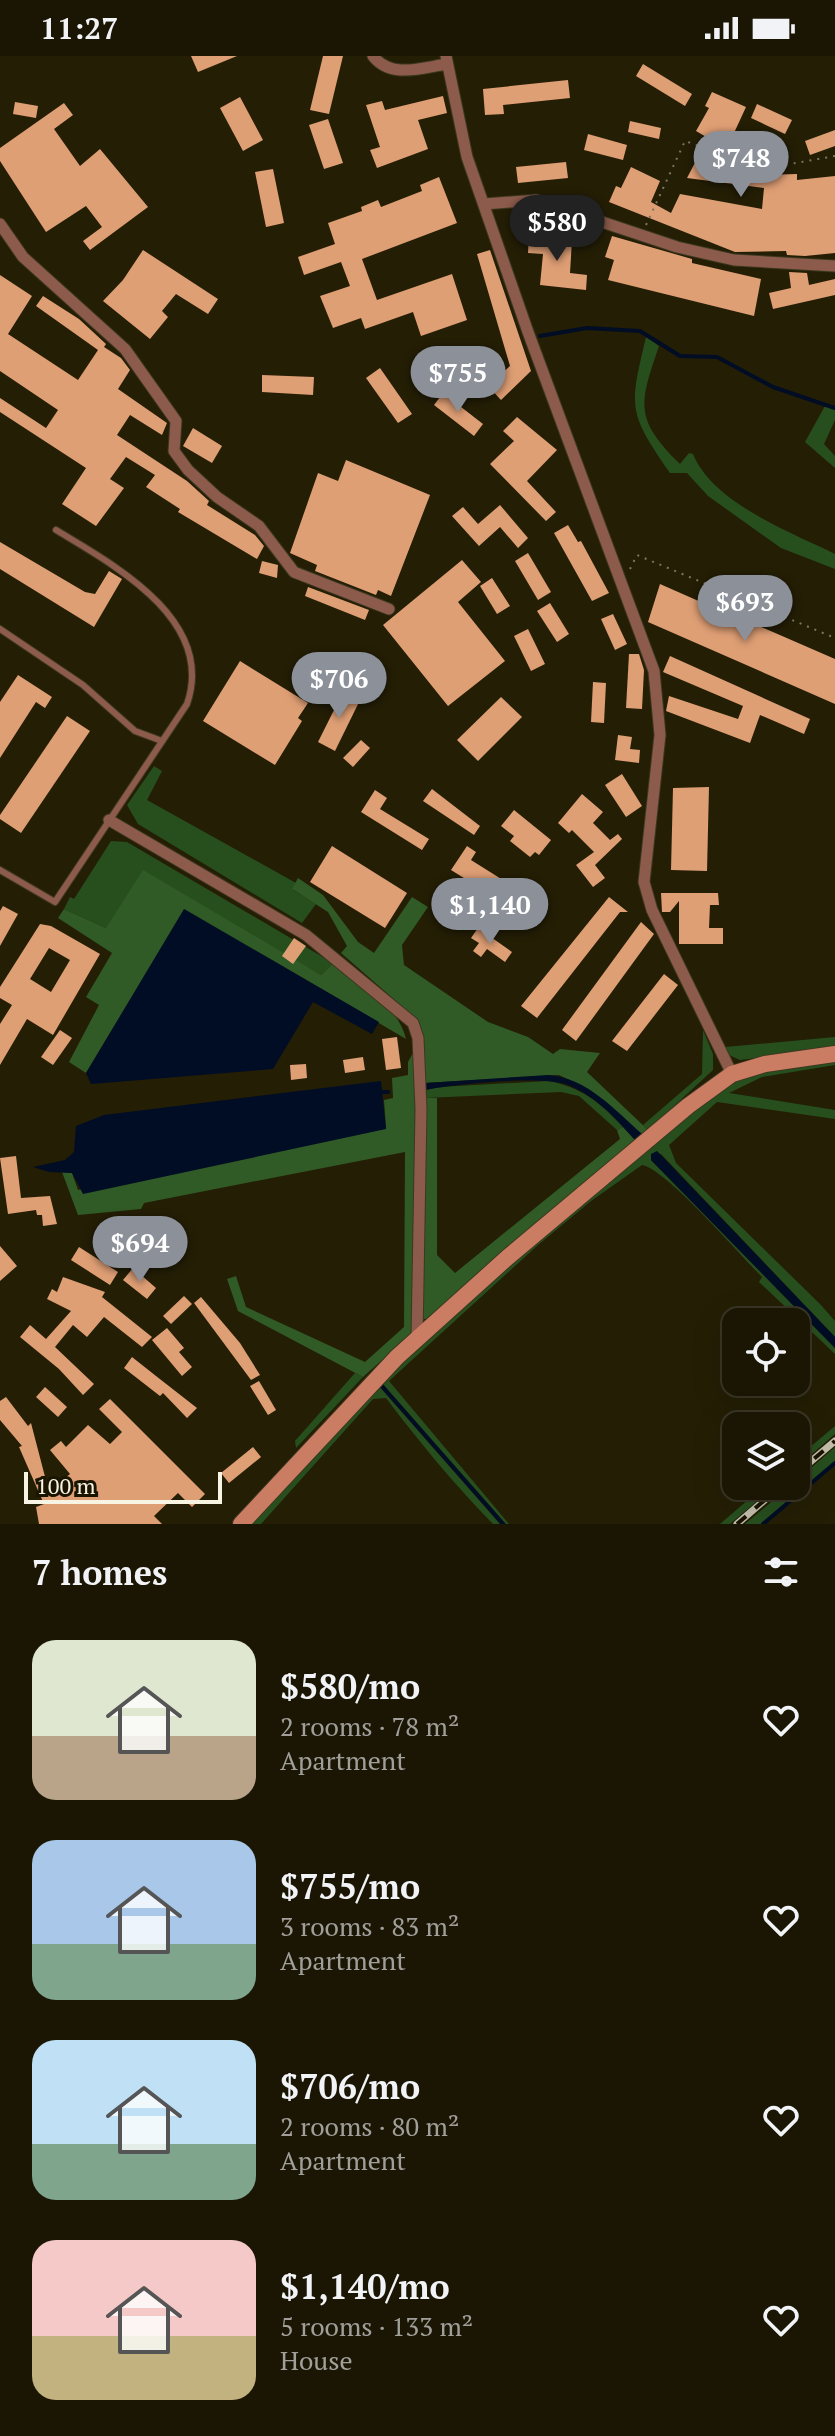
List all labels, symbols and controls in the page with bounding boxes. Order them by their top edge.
text: 11:27 [40,8,118,48]
pin: $748 [694,131,788,199]
text: $748 [712,140,770,174]
pin: $580 [510,195,604,263]
text: $580 [528,204,586,238]
pin: $755 [411,346,505,414]
text: $755 [429,355,487,389]
pin: $693 [698,575,792,643]
text: $693 [716,584,774,618]
pin: $706 [292,652,386,720]
text: $706 [310,661,368,695]
pin: $1,140 [425,878,555,946]
text: $1,140 [449,887,531,921]
pin: $694 [93,1216,187,1284]
text: $694 [111,1225,169,1259]
map controls [722,1308,810,1500]
button: locate [722,1308,810,1396]
button: layers [722,1412,810,1500]
scale bar [24,1468,222,1504]
text: 100 m [36,1471,96,1500]
text: 7 homes [32,1550,167,1595]
icon: filters [759,1550,803,1594]
text: $580/mo [280,1664,420,1709]
icon: home [96,1672,192,1768]
icon: heart [759,1698,803,1742]
text: 2 rooms · 78 m² [280,1709,459,1743]
text: Apartment [280,1743,406,1777]
text: $755/mo [280,1864,420,1909]
icon: home [96,1872,192,1968]
icon: heart [759,1898,803,1942]
text: 3 rooms · 83 m² [280,1909,459,1943]
text: Apartment [280,1943,406,1977]
text: $706/mo [280,2064,420,2109]
icon: home [96,2072,192,2168]
icon: heart [759,2098,803,2142]
text: 2 rooms · 80 m² [280,2109,459,2143]
text: Apartment [280,2143,406,2177]
text: $1,140/mo [280,2264,450,2309]
icon: home [96,2272,192,2368]
icon: heart [759,2298,803,2342]
text: 5 rooms · 133 m² [280,2309,473,2343]
text: House [280,2343,353,2377]

